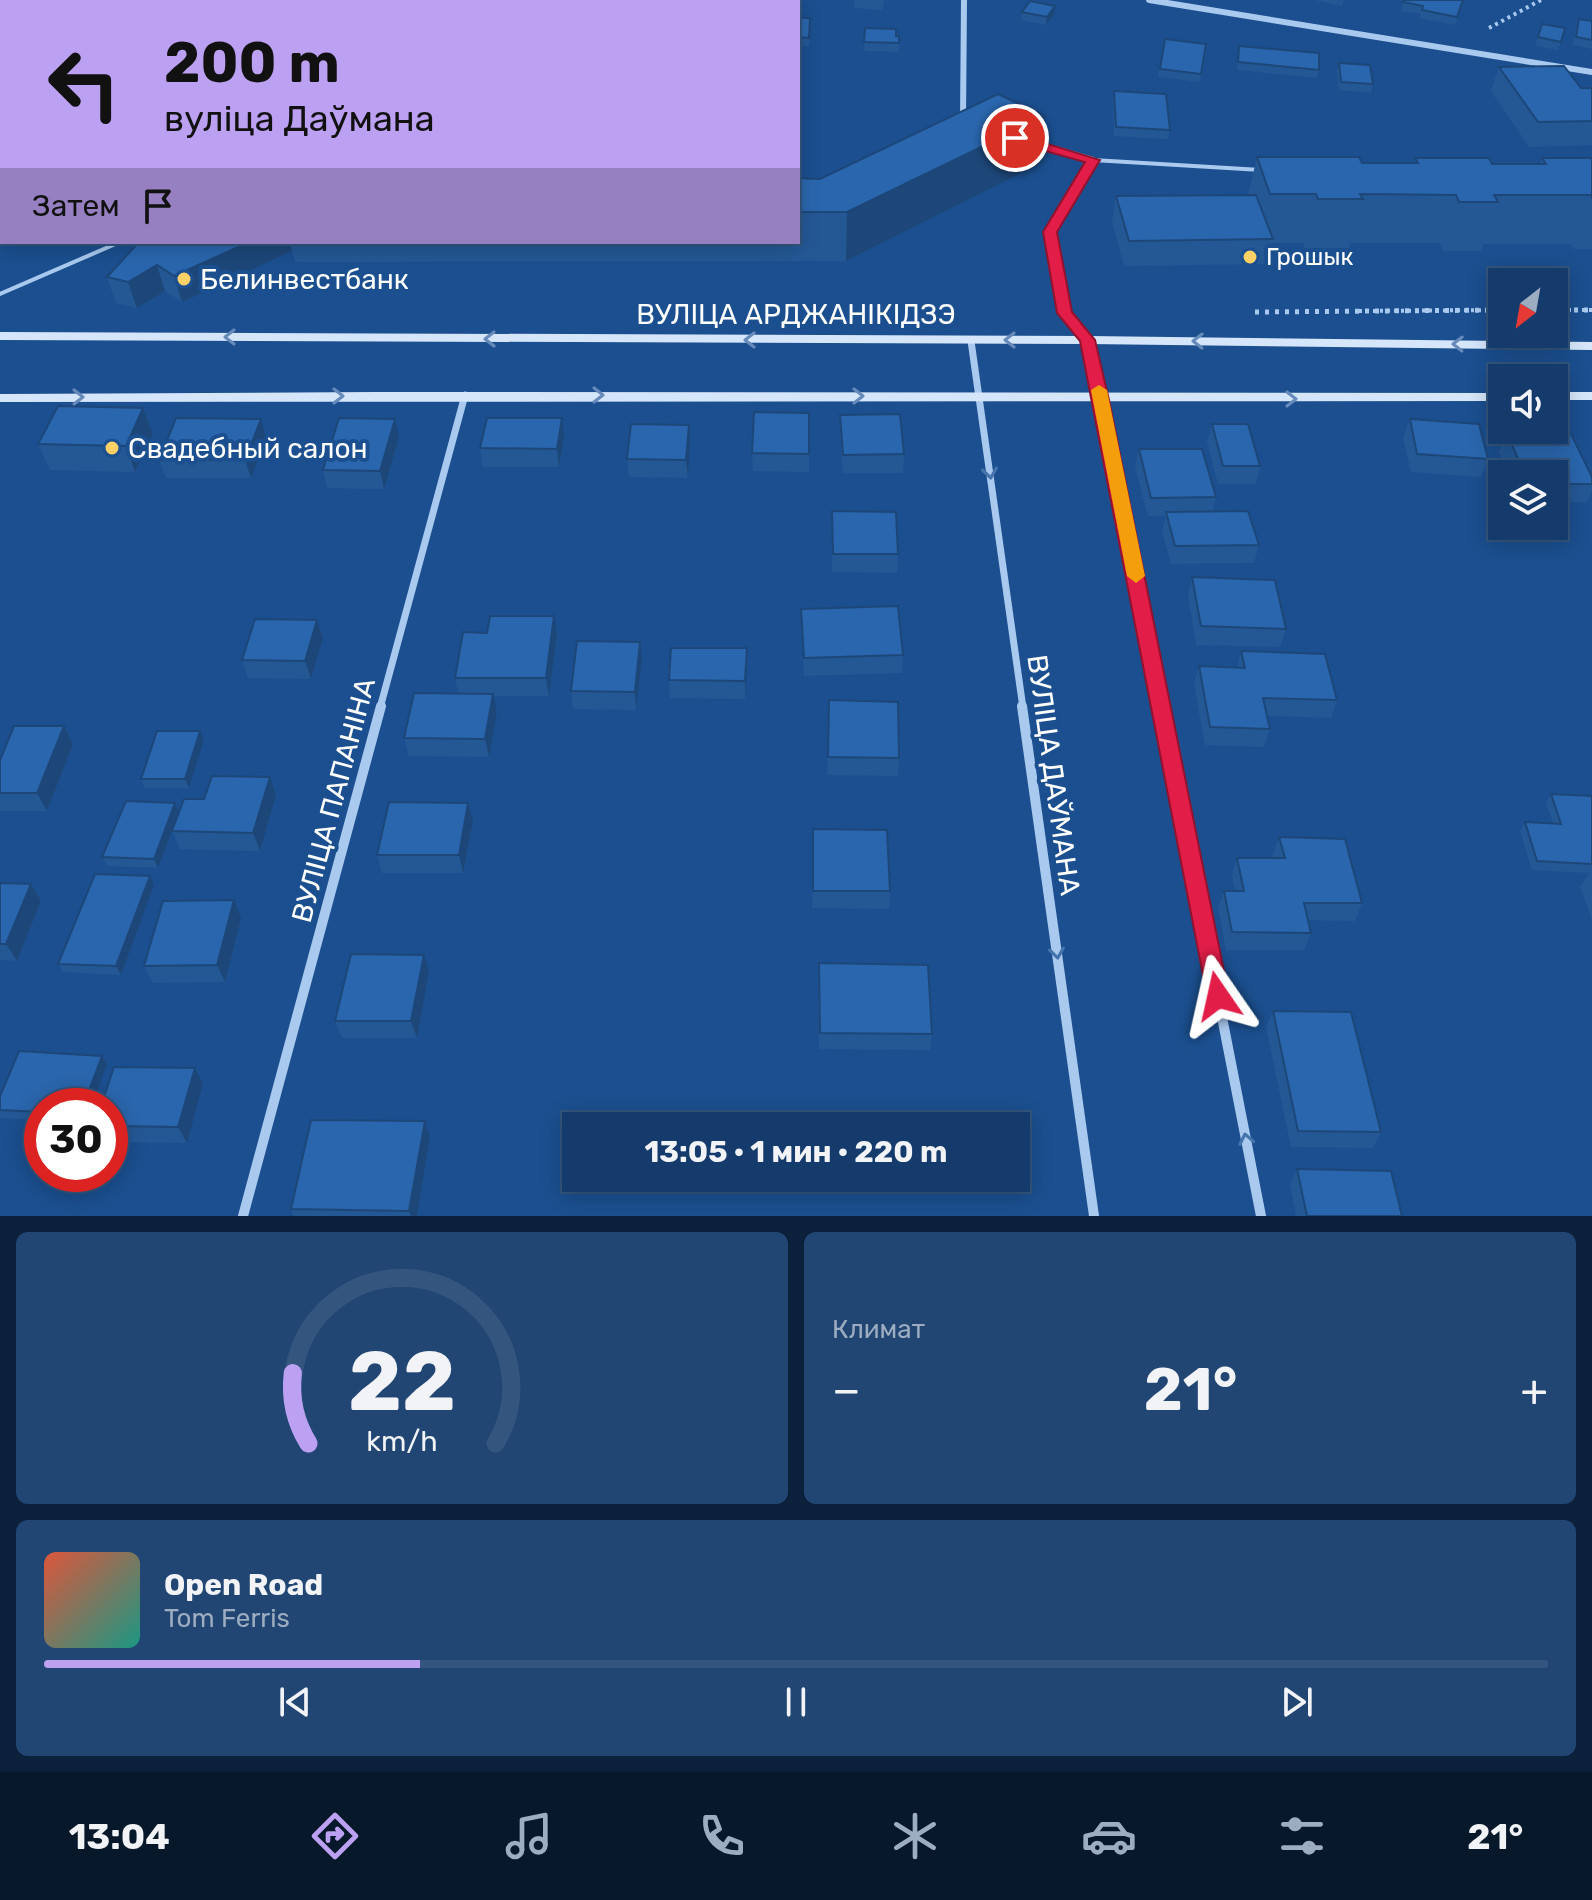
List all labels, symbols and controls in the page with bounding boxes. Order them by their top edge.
text: 200 m [164,30,340,96]
icon: left [32,32,136,136]
text: вуліца Даўмана [164,97,435,140]
pin [981,104,1049,172]
icon: arrive [993,116,1037,160]
icon: arrive [136,184,180,228]
text: Затем [32,188,120,224]
place label: Грошык [1266,243,1353,271]
marker: Грошык [1241,248,1259,266]
place label: Белинвестбанк [200,263,409,296]
north arrow [1488,268,1568,348]
map controls [1488,268,1568,540]
marker: Белинвестбанк [175,270,193,288]
street label: ВУЛІЦА АРДЖАНІКІДЗЭ [636,298,956,331]
one-way arrow [223,328,236,346]
one-way arrow [483,330,496,347]
one-way arrow [743,331,756,349]
one-way arrow [1003,331,1016,349]
one-way arrow [1191,332,1204,350]
one-way arrow [1451,335,1464,353]
button: sound [1488,364,1568,444]
one-way arrow [592,386,605,404]
one-way arrow [332,387,345,404]
one-way arrow [852,387,865,405]
one-way arrow [72,389,85,406]
one-way arrow [1285,390,1298,407]
place label: Свадебный салон [128,432,368,465]
marker: Свадебный салон [103,439,121,457]
button: layers [1488,460,1568,540]
one-way arrow [981,466,998,480]
street label: ВУЛІЦА ДАЎМАНА [1020,653,1087,898]
street label: ВУЛІЦА ПАПАНІНА [285,674,382,926]
one-way arrow [1048,946,1065,959]
position arrow [1176,954,1260,1038]
speed limit sign: 30 [24,1088,128,1192]
one-way arrow [1238,1133,1255,1146]
text: 13:05 · 1 мин · 220 m [644,1134,948,1170]
text: Климат [832,1314,925,1345]
text: 22 [348,1332,456,1431]
text: 21° [1144,1354,1237,1425]
text: − [832,1364,861,1416]
text: + [1521,1364,1548,1416]
text: km/h [366,1424,438,1458]
text: Open Road [164,1567,323,1603]
text: Tom Ferris [164,1603,290,1634]
icon: previous [273,1680,317,1724]
icon: pause [774,1680,818,1724]
icon: next [1275,1680,1319,1724]
icon: directions [307,1808,363,1864]
icon: music [501,1808,557,1864]
icon: phone [694,1808,750,1864]
icon: climate [887,1808,943,1864]
icon: car [1081,1808,1137,1864]
icon: filters [1274,1808,1330,1864]
text: 13:04 [69,1815,170,1858]
text: 21° [1467,1815,1523,1858]

